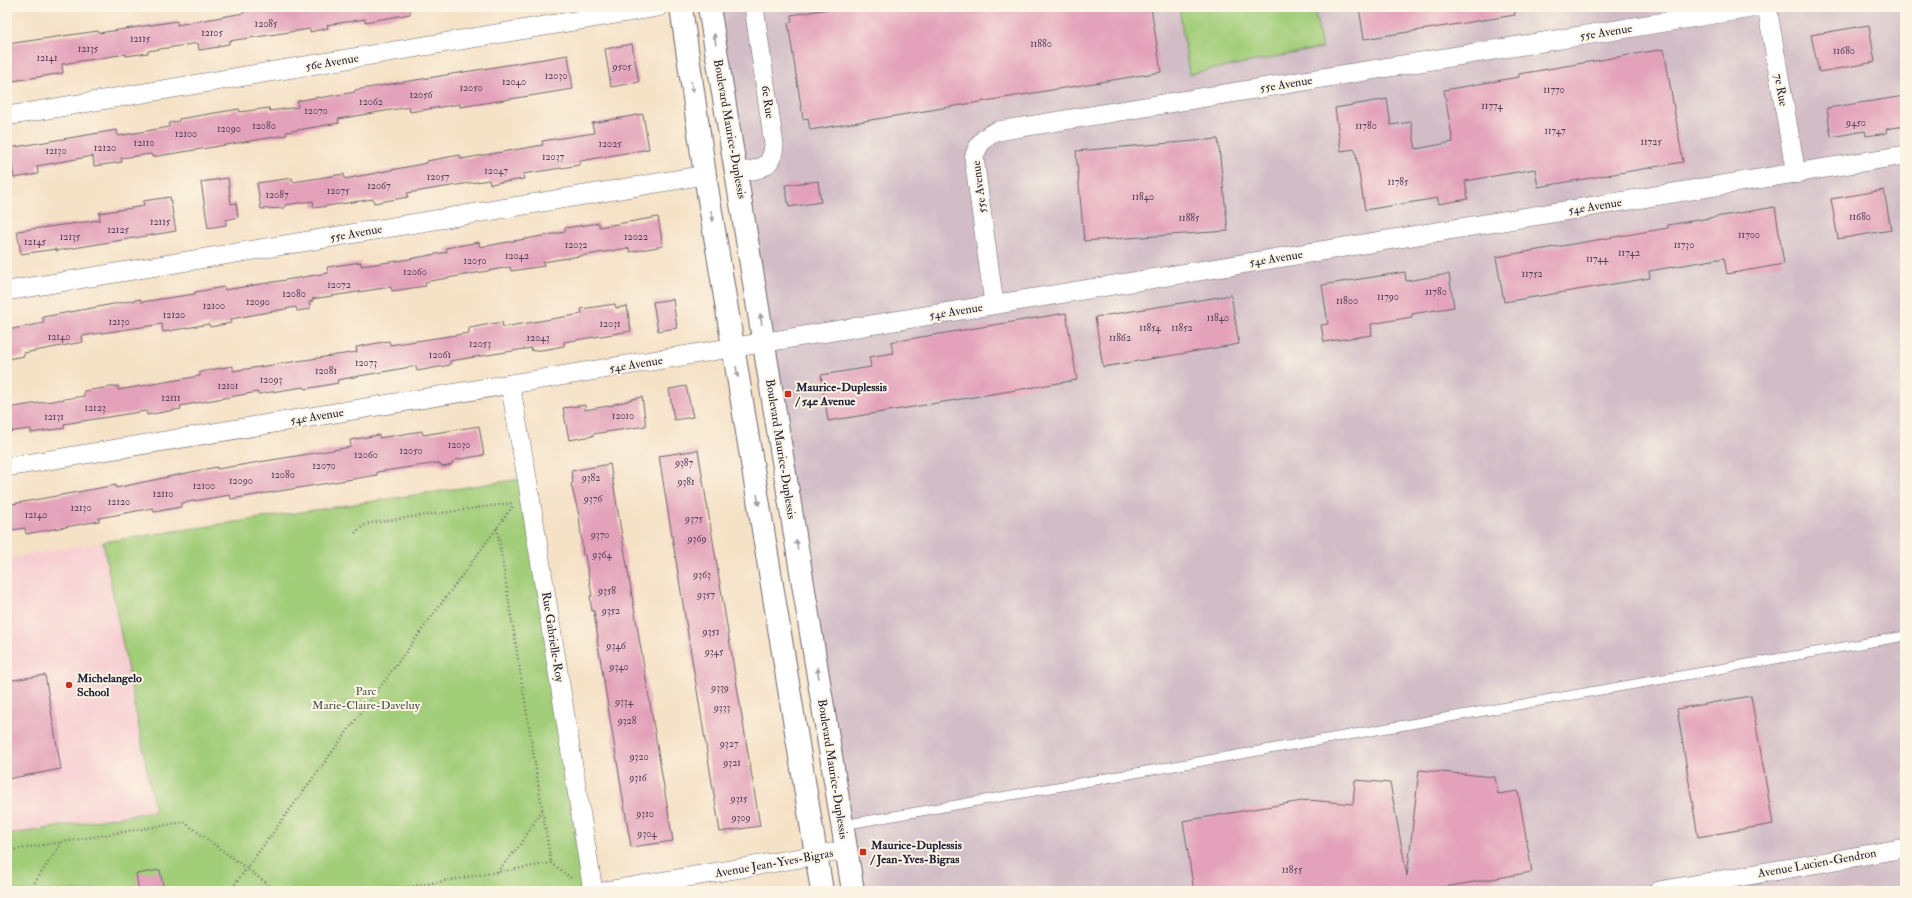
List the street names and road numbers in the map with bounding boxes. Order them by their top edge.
street label: 55e Avenue [1579,21,1633,44]
street label: 56e Avenue [304,50,360,75]
street label: Boulevard Maurice-Duplessis [710,58,749,200]
street label: 55e Avenue [1259,73,1313,96]
street label: 7e Rue [1770,73,1791,108]
street label: 6e Rue [758,85,777,120]
street label: 55e Avenue [969,160,990,214]
street label: 54e Avenue [1567,195,1623,218]
street label: 55e Avenue [329,222,383,245]
street label: 54e Avenue [1248,247,1304,270]
street label: 54e Avenue [928,300,984,323]
street label: 54e Avenue [608,353,664,376]
street label: Boulevard Maurice-Duplessis [762,378,799,520]
street label: 54e Avenue [289,405,345,428]
street label: Rue Gabrielle-Roy [538,591,567,684]
street label: Boulevard Maurice-Duplessis [814,698,851,840]
street label: Avenue Jean-Yves-Bigras [713,846,834,881]
street label: Avenue Lucien-Gendron [1756,846,1877,881]

